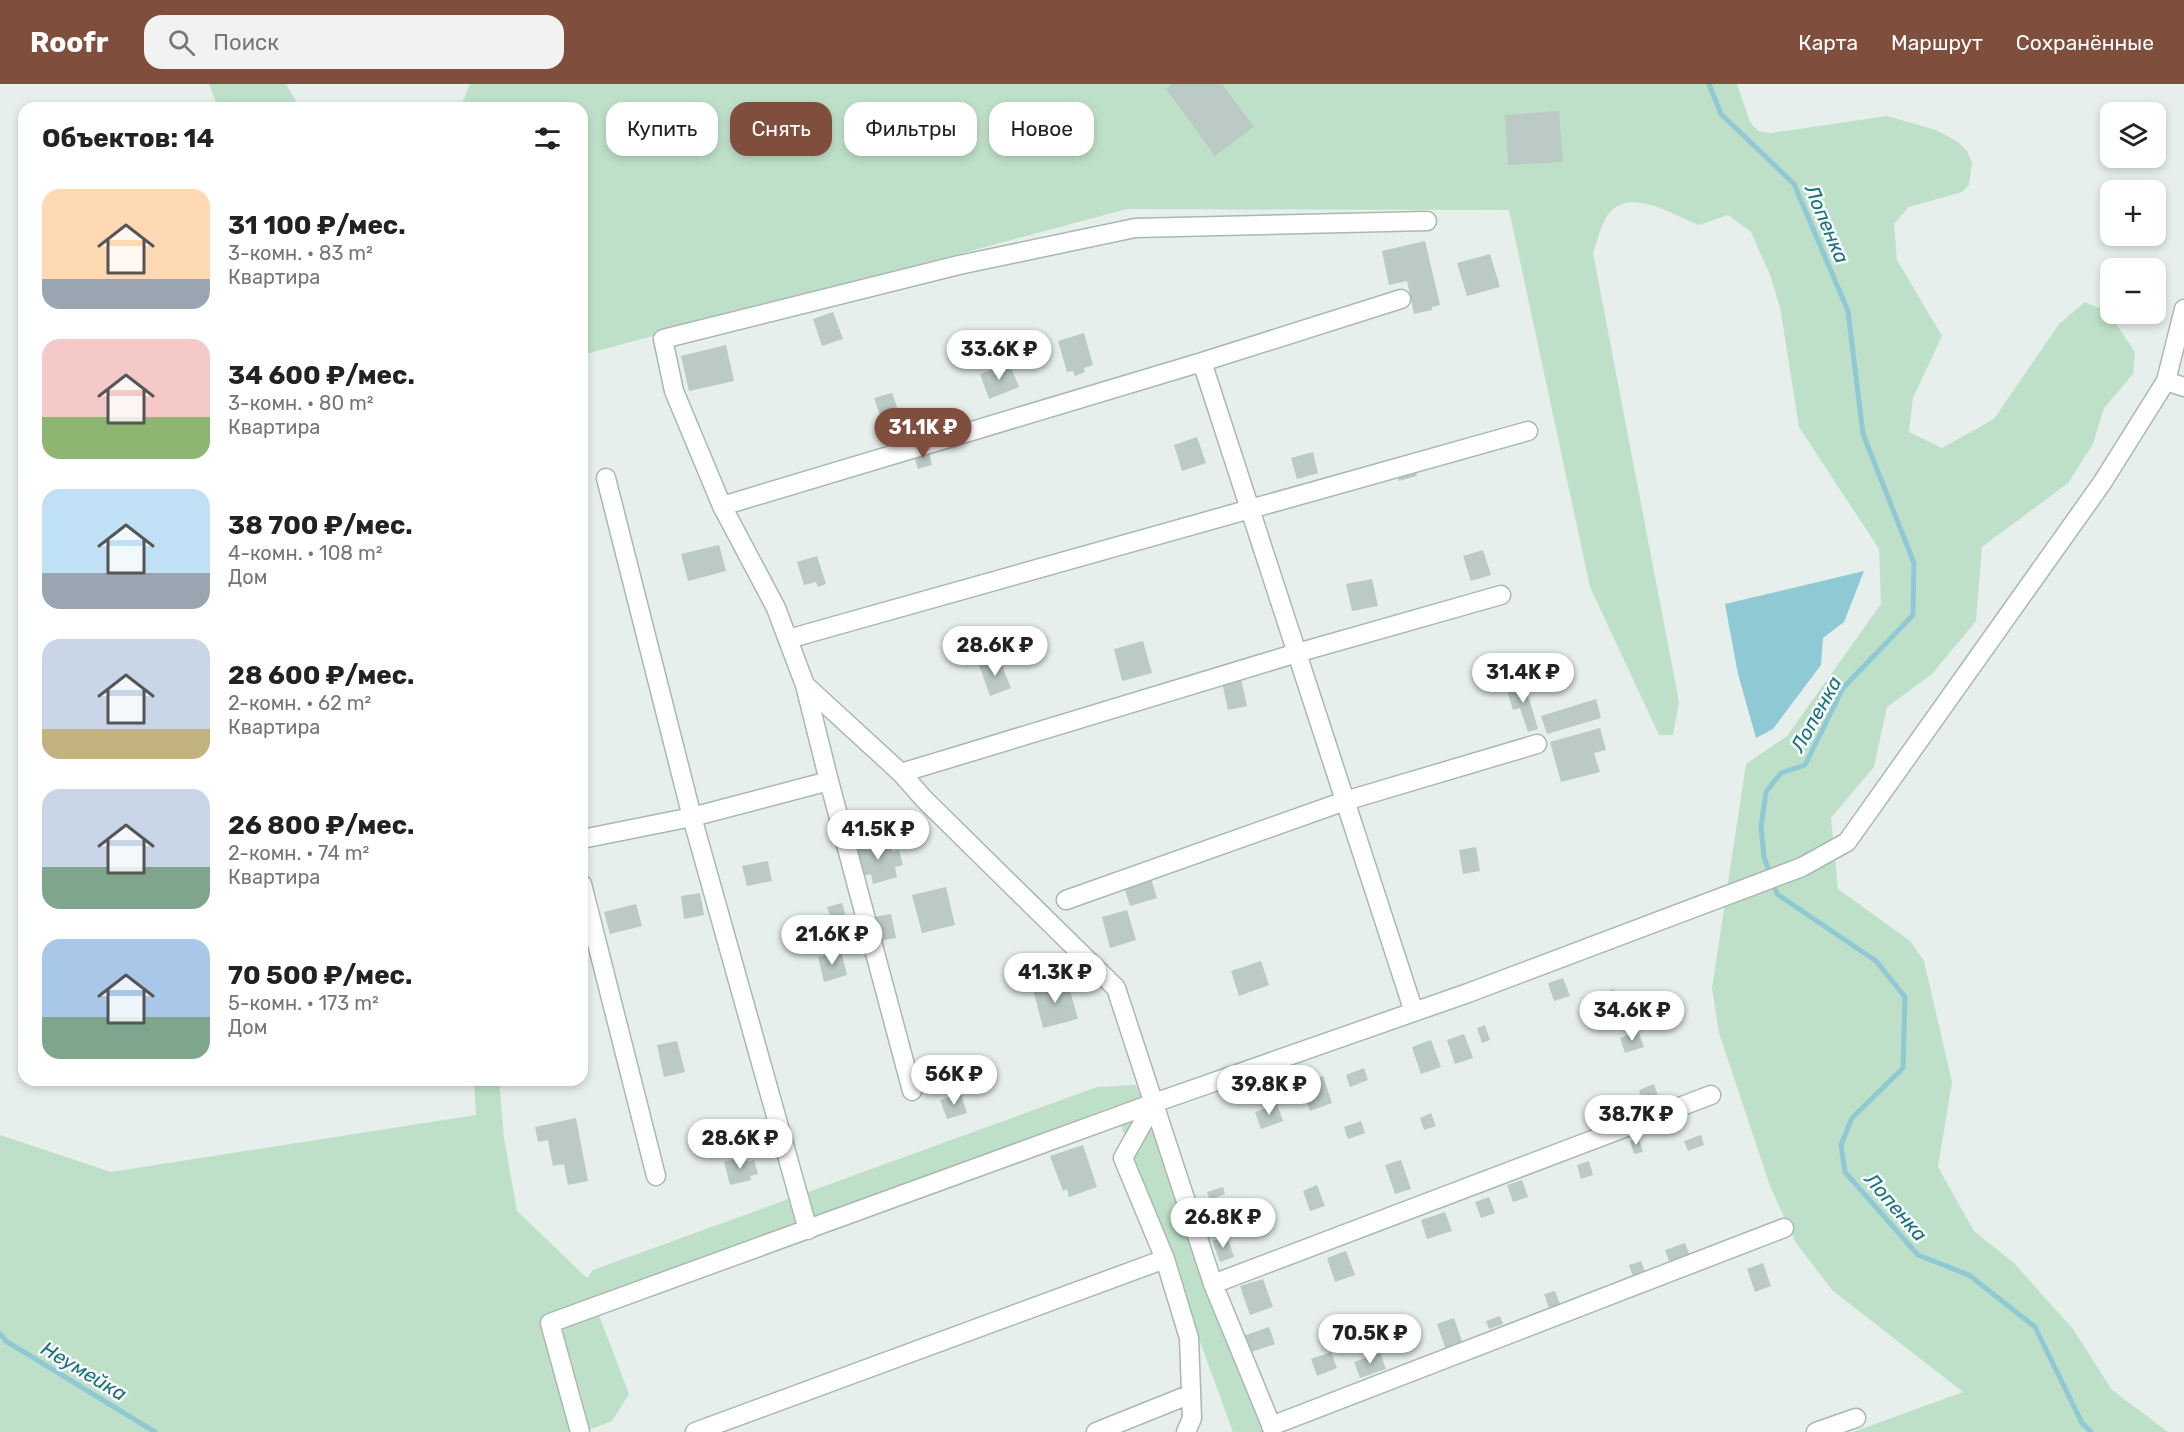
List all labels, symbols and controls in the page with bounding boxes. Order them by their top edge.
search box [144,15,564,69]
text: Roofr [30,26,108,59]
icon: search [165,26,198,59]
text: Поиск [213,29,279,56]
text: Карта [1798,30,1858,55]
text: Маршрут [1891,30,1983,55]
text: Сохранённые [2016,30,2154,55]
chip: Купить [606,102,718,156]
chip: Снять [730,102,832,156]
chip: Фильтры [844,102,977,156]
chip: Новое [989,102,1094,156]
map controls [2100,102,2166,324]
button: layers [2100,102,2166,168]
icon: filters [531,122,564,155]
text: Объектов: 14 [42,123,214,154]
water label: Лопенка [1799,180,1854,267]
button: + [2100,180,2166,246]
text: 31 100 ₽/мес. [228,210,406,241]
icon: home [90,213,162,285]
text: 3-комн. · 83 m² [228,241,373,265]
button: − [2100,258,2166,324]
text: Квартира [228,265,320,289]
pin: 33.6K ₽ [944,330,1054,381]
text: 33.6K ₽ [961,337,1037,361]
text: 34 600 ₽/мес. [228,360,415,391]
icon: home [90,363,162,435]
text: 3-комн. · 80 m² [228,391,374,415]
pin: 31.1K ₽ [868,408,978,459]
text: Квартира [228,415,320,439]
text: 31.1K ₽ [888,415,958,439]
text: 38 700 ₽/мес. [228,510,413,541]
icon: home [90,513,162,585]
text: 4-комн. · 108 m² [228,541,383,565]
text: Дом [228,565,267,589]
pin: 28.6K ₽ [940,626,1050,677]
text: 28.6K ₽ [957,633,1033,657]
pin: 31.4K ₽ [1468,653,1578,704]
text: 28 600 ₽/мес. [228,660,414,691]
text: 31.4K ₽ [1486,660,1560,684]
icon: home [90,663,162,735]
water label: Лопенка [1785,672,1847,757]
text: 2-комн. · 62 m² [228,691,371,715]
text: Квартира [228,715,320,739]
text: 26 800 ₽/мес. [228,810,414,841]
pin: 41.5K ₽ [823,810,933,861]
icon: home [90,813,162,885]
text: 41.5K ₽ [841,817,915,841]
text: 2-комн. · 74 m² [228,841,369,865]
text: Квартира [228,865,320,889]
pin: 21.6K ₽ [777,915,887,966]
text: 21.6K ₽ [795,922,869,946]
pin: 41.3K ₽ [1000,953,1110,1004]
text: 70 500 ₽/мес. [228,960,412,991]
text: 41.3K ₽ [1018,960,1092,984]
icon: home [90,963,162,1035]
text: 5-комн. · 173 m² [228,991,379,1015]
pin: 34.6K ₽ [1577,991,1687,1042]
text: 34.6K ₽ [1593,998,1671,1022]
text: Дом [228,1015,267,1039]
pin: 56K ₽ [912,1055,996,1106]
text: 56K ₽ [925,1062,983,1086]
pin: 39.8K ₽ [1214,1065,1324,1116]
text: 39.8K ₽ [1231,1072,1307,1096]
pin: 38.7K ₽ [1581,1095,1691,1146]
text: 38.7K ₽ [1598,1102,1674,1126]
pin: 28.6K ₽ [685,1119,795,1170]
text: 28.6K ₽ [702,1126,778,1150]
water label: Лопенка [1859,1167,1932,1246]
pin: 26.8K ₽ [1168,1198,1278,1249]
text: 26.8K ₽ [1185,1205,1262,1229]
pin: 70.5K ₽ [1315,1314,1425,1365]
text: 70.5K ₽ [1332,1321,1408,1345]
water label: Неумейка [37,1336,131,1406]

